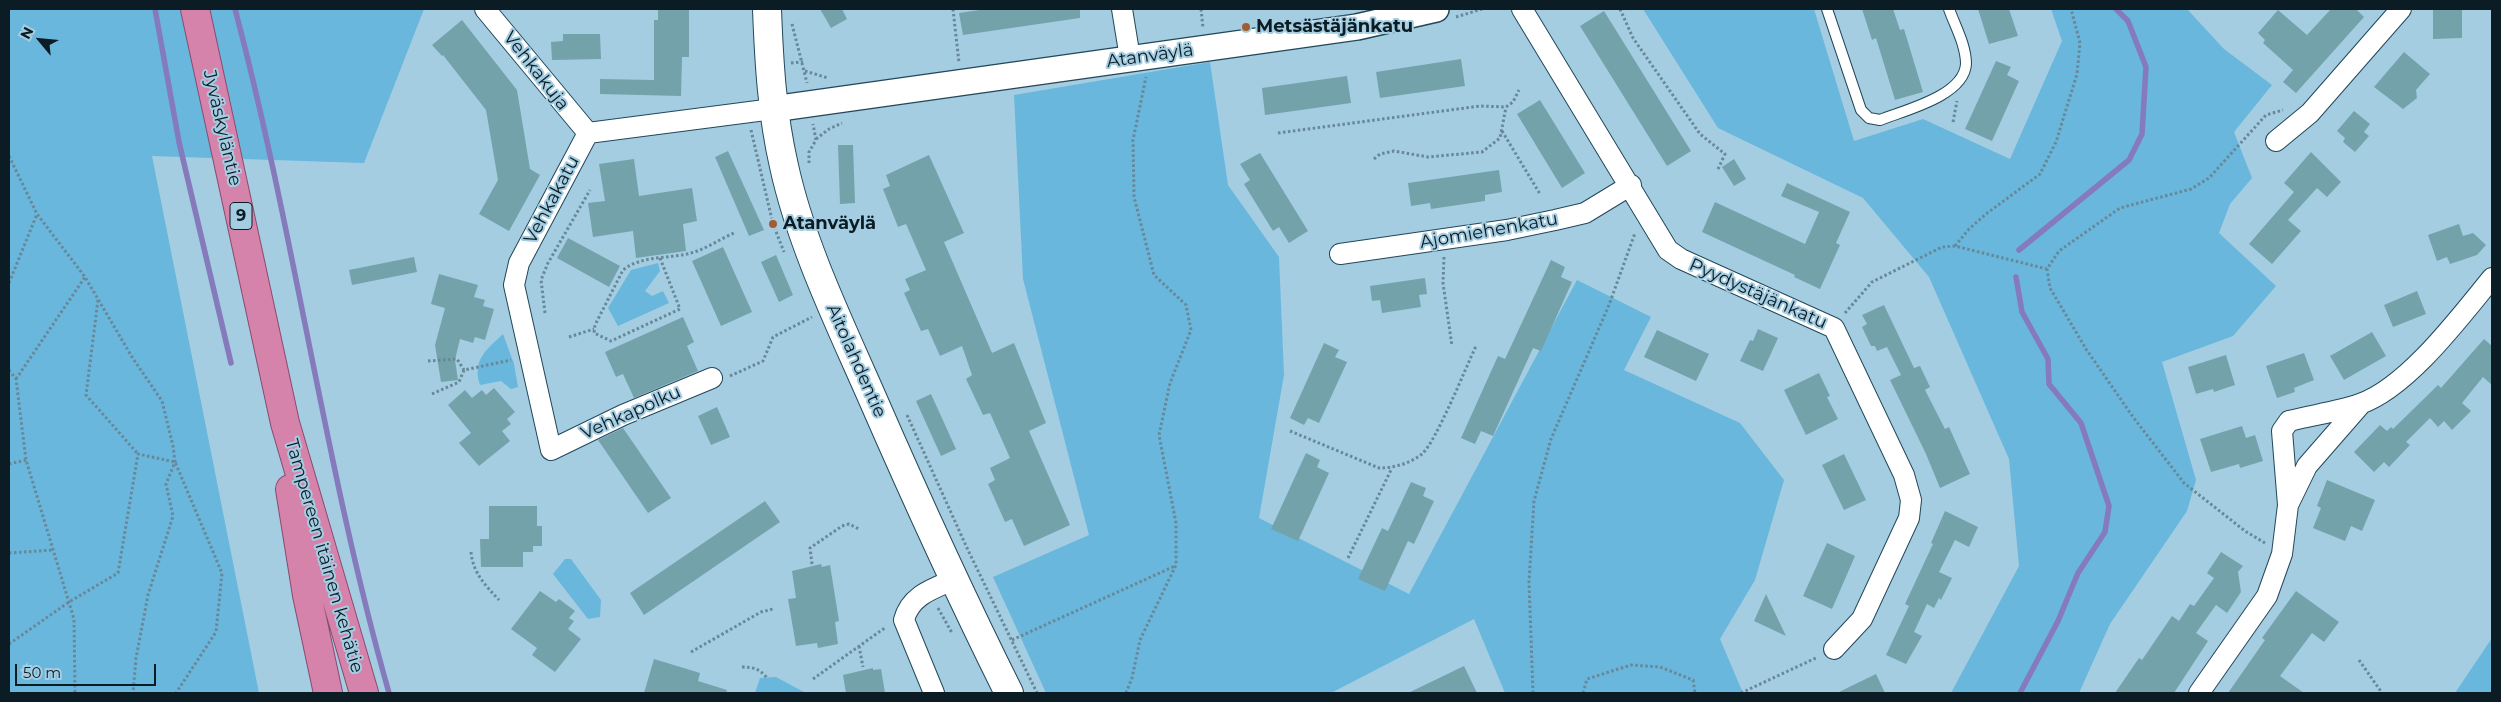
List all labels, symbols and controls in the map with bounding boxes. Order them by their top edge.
north arrow [15,15,65,65]
place label: Metsästäjänkatu [1256,16,1413,38]
marker: Metsästäjänkatu [1240,21,1252,33]
text: N [16,24,37,42]
street label: Vehkakuja [499,27,573,115]
street label: Atanväylä [1105,39,1195,73]
street label: Jyväskyläntie [198,68,246,188]
street label: Vehkakatu [520,152,584,248]
road number: 9 [230,202,252,230]
street label: Ajomiehenkatu [1418,208,1560,254]
place label: Atanväylä [783,213,876,235]
marker: Atanväylä [767,218,779,230]
street label: Pyydystäjänkatu [1686,254,1830,334]
street label: Aitolahdentie [821,301,891,421]
street label: Vehkapolku [578,381,684,445]
street label: Tampereen itäinen kehätie [280,437,368,675]
scale bar [18,654,159,686]
text: 50 m [23,663,61,682]

